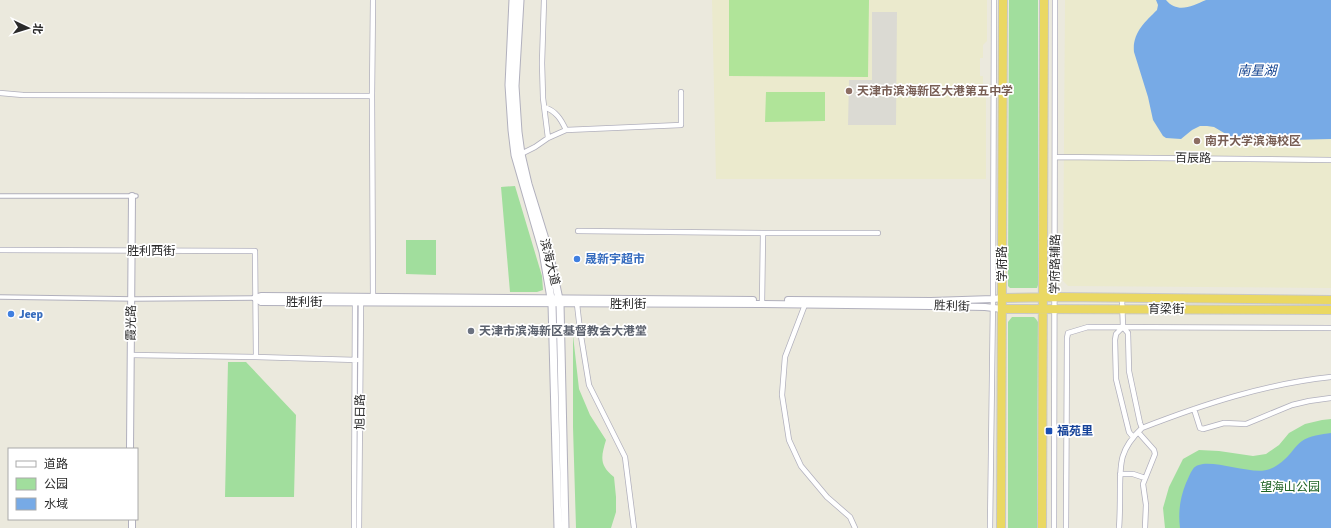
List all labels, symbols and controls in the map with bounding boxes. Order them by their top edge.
north arrow [8,8,48,48]
text: 北 [31,23,44,35]
water label: 南星湖 [1237,63,1278,79]
place label: 天津市滨海新区大港第五中学 [857,84,1013,99]
marker: 天津市滨海新区大港第五中学 [844,86,854,96]
place label: 南开大学滨海校区 [1205,134,1301,149]
marker: 南开大学滨海校区 [1192,136,1202,146]
street label: 百辰路 [1175,151,1211,166]
street label: 学府路辅路 [1047,234,1064,294]
street label: 滨海大道 [536,237,563,287]
street label: 胜利西街 [127,244,175,259]
street label: 学府路 [995,246,1010,282]
place label: 晟新宇超市 [585,252,645,267]
marker: 晟新宇超市 [572,254,582,264]
street label: 胜利街 [286,295,322,310]
street label: 胜利街 [610,297,646,312]
street label: 胜利街 [934,298,970,315]
street label: 育梁街 [1148,302,1184,317]
street label: 霞光路 [124,305,139,341]
place label: Jeep [19,307,44,322]
marker: Jeep [6,309,16,319]
place label: 天津市滨海新区基督教会大港堂 [479,324,647,339]
marker: 天津市滨海新区基督教会大港堂 [466,326,476,336]
street label: 旭日路 [353,394,368,430]
place label: 福苑里 [1057,424,1093,439]
marker: 福苑里 [1044,426,1054,436]
legend [8,448,138,520]
text: 道路 [44,457,68,472]
text: 公园 [44,477,68,492]
park label: 望海山公园 [1260,480,1320,495]
text: 水域 [44,497,68,512]

